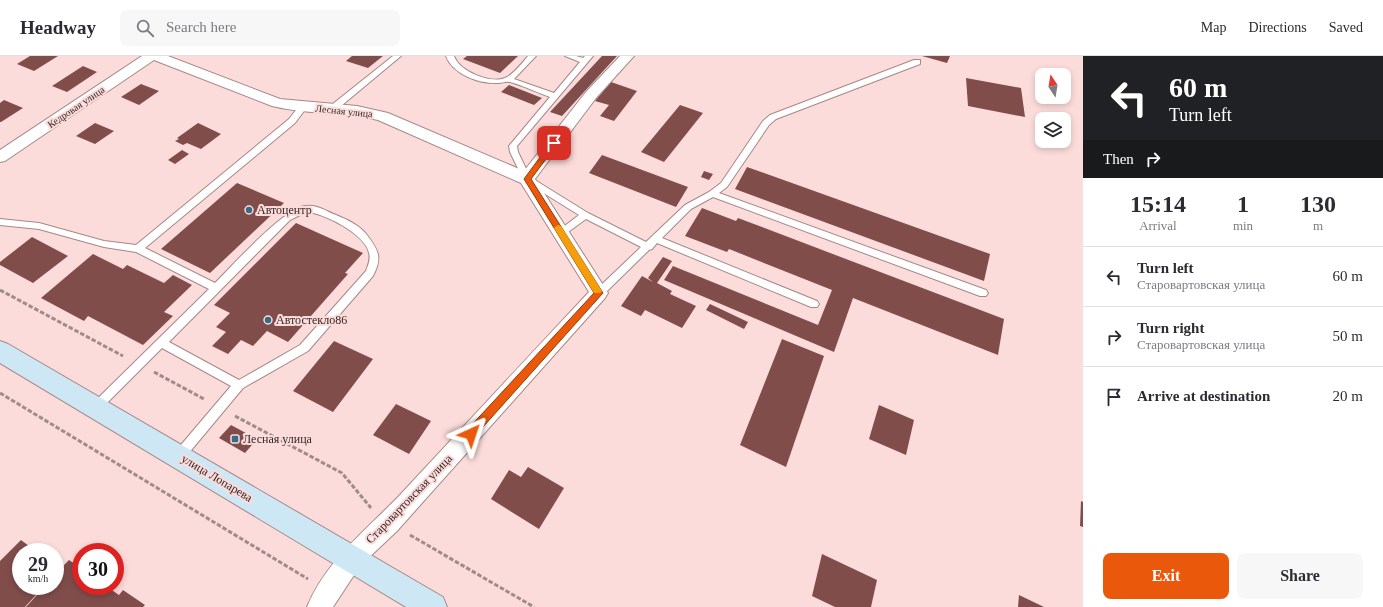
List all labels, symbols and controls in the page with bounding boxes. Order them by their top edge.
search box [120,10,400,46]
text: Headway [20,17,96,38]
icon: search [134,17,156,39]
text: Search here [166,19,236,35]
text: Map [1201,20,1226,35]
text: Directions [1248,20,1307,35]
text: Saved [1329,20,1363,35]
north arrow [1035,68,1071,104]
map controls [1035,68,1071,148]
icon: left [1103,72,1155,124]
text: 60 m [1169,72,1227,103]
street label: Кедровая улица [45,84,107,130]
street label: Лесная улица [315,103,374,120]
text: Turn left [1169,105,1232,125]
button: layers [1035,112,1071,148]
pin [537,126,571,160]
icon: arrive [543,132,565,154]
icon: right [1142,148,1164,170]
text: Then [1103,151,1134,167]
text: 15:14 [1130,191,1186,217]
text: 1 [1237,191,1249,217]
text: 130 [1300,191,1336,217]
place label: Автоцентр [257,203,312,217]
marker: Автоцентр [244,205,254,215]
text: Arrival [1139,218,1177,233]
text: min [1233,218,1253,233]
text: m [1313,218,1323,233]
text: Turn left [1137,260,1194,276]
icon: left [1103,266,1125,288]
text: 60 m [1333,268,1363,284]
text: Старовартовская улица [1137,277,1265,292]
place label: Автостекло86 [276,313,347,327]
marker: Автостекло86 [263,315,273,325]
text: Turn right [1137,320,1204,336]
icon: right [1103,326,1125,348]
text: 50 m [1333,328,1363,344]
text: Старовартовская улица [1137,337,1265,352]
icon: arrive [1103,386,1125,408]
text: Arrive at destination [1137,388,1270,404]
text: 20 m [1333,388,1363,404]
position arrow [450,413,492,455]
place label: Лесная улица [243,432,313,446]
marker: Лесная улица [230,434,240,444]
street label: улица Лопарева [179,451,256,505]
street label: Старовартовская улица [363,451,456,546]
speed limit sign: 30 [72,543,124,595]
text: 29 [28,553,48,575]
button: Exit [1103,553,1229,599]
button: Share [1237,553,1363,599]
text: km/h [28,573,48,584]

